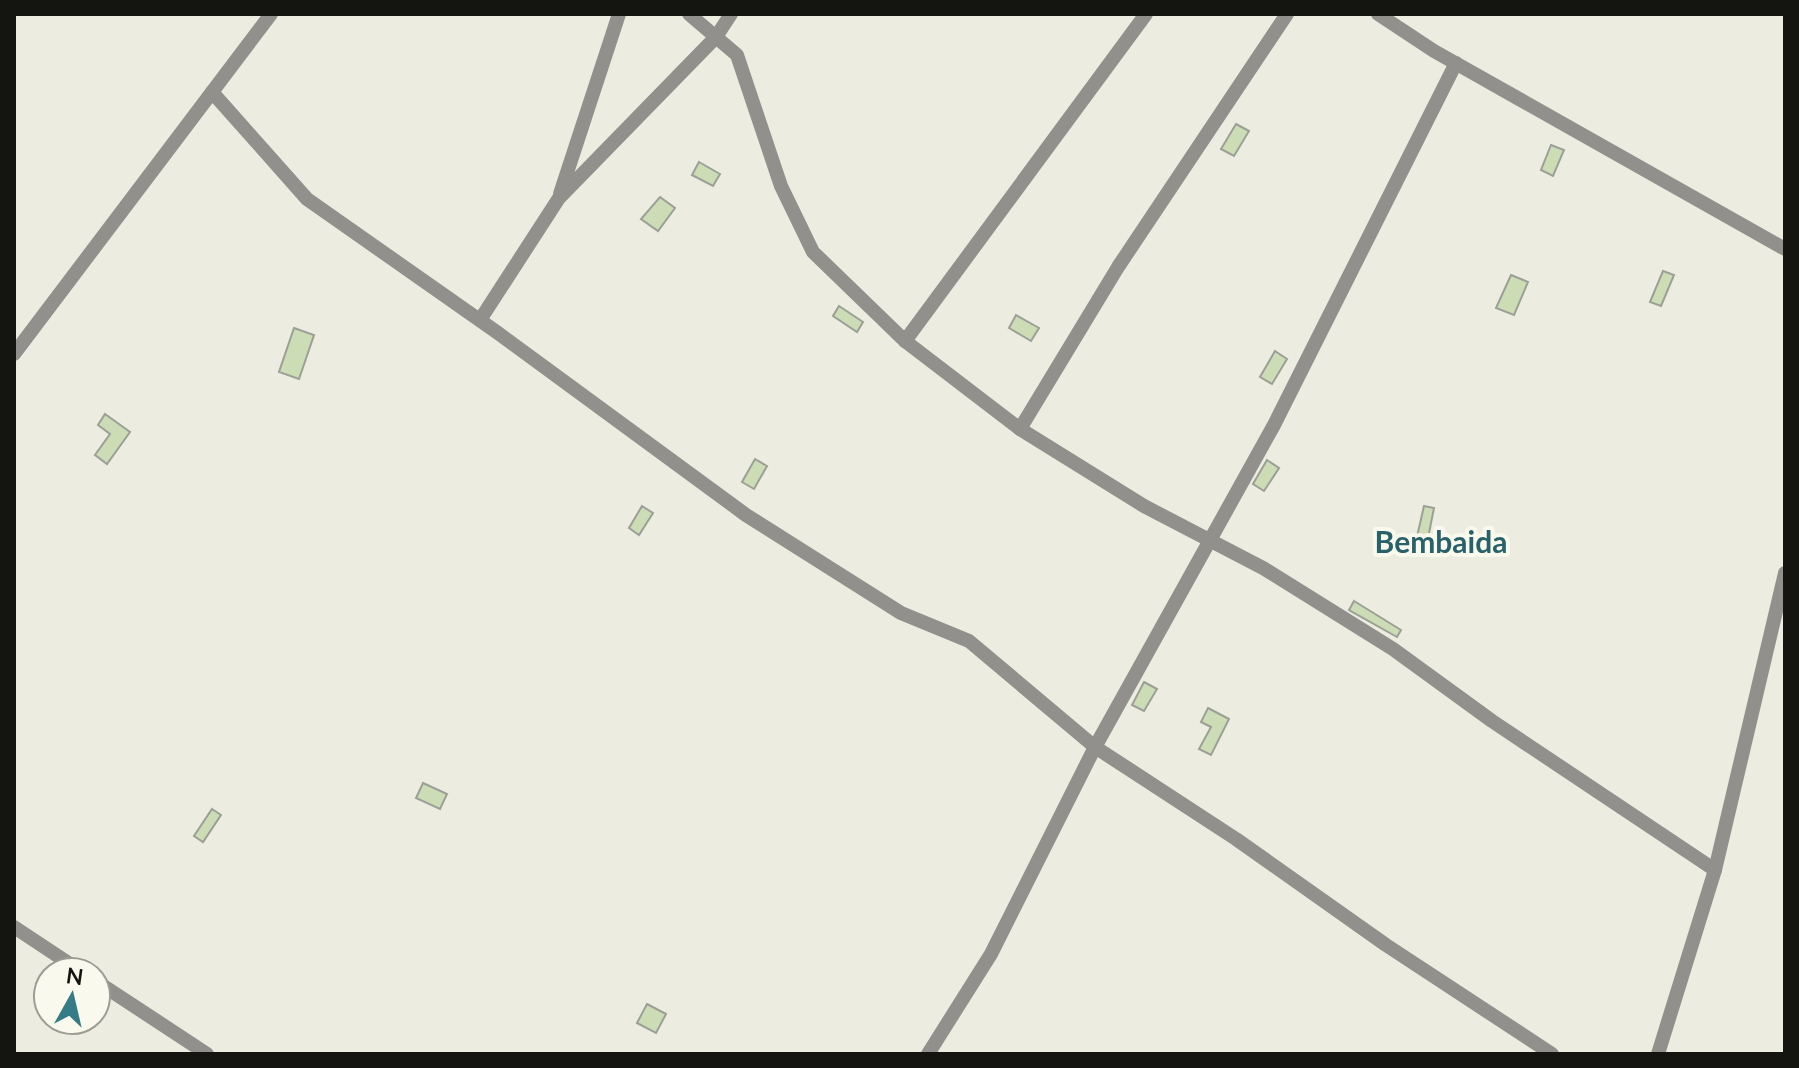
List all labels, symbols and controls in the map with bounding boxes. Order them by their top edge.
district label: Bembaida [1375,523,1507,559]
north arrow [32,956,112,1036]
text: N [65,961,85,990]

